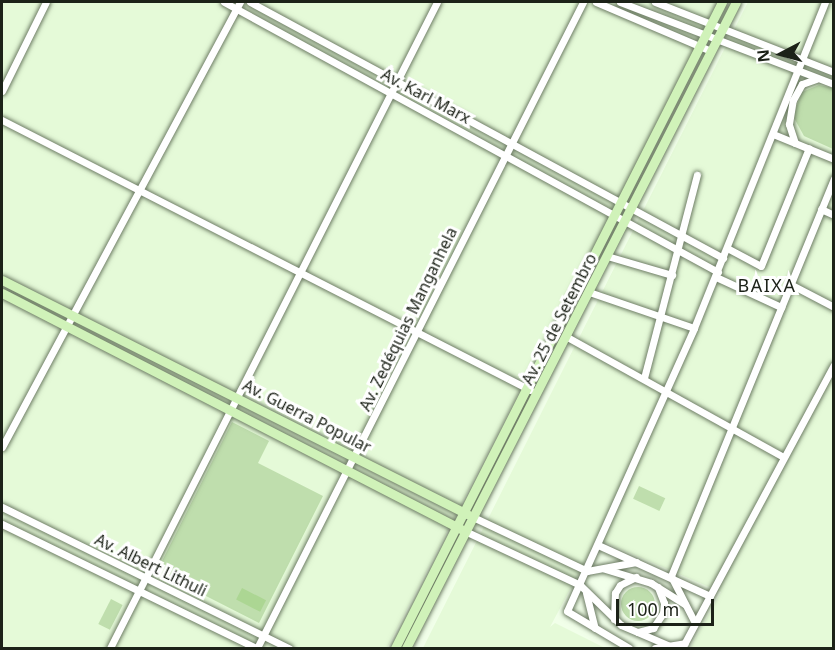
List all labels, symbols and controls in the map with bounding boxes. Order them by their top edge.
north arrow [751,24,811,84]
text: N [751,48,775,64]
street label: Av. Karl Marx [378,64,474,128]
street label: Av. Zedéquias Manganhela [355,224,461,414]
street label: Av. 25 de Setembro [518,250,600,388]
district label: BAIXA [738,274,796,296]
street label: Av. Guerra Popular [240,375,374,457]
street label: Av. Albert Lithuli [92,530,210,600]
scale bar [619,587,716,625]
text: 100 m [627,597,679,621]

